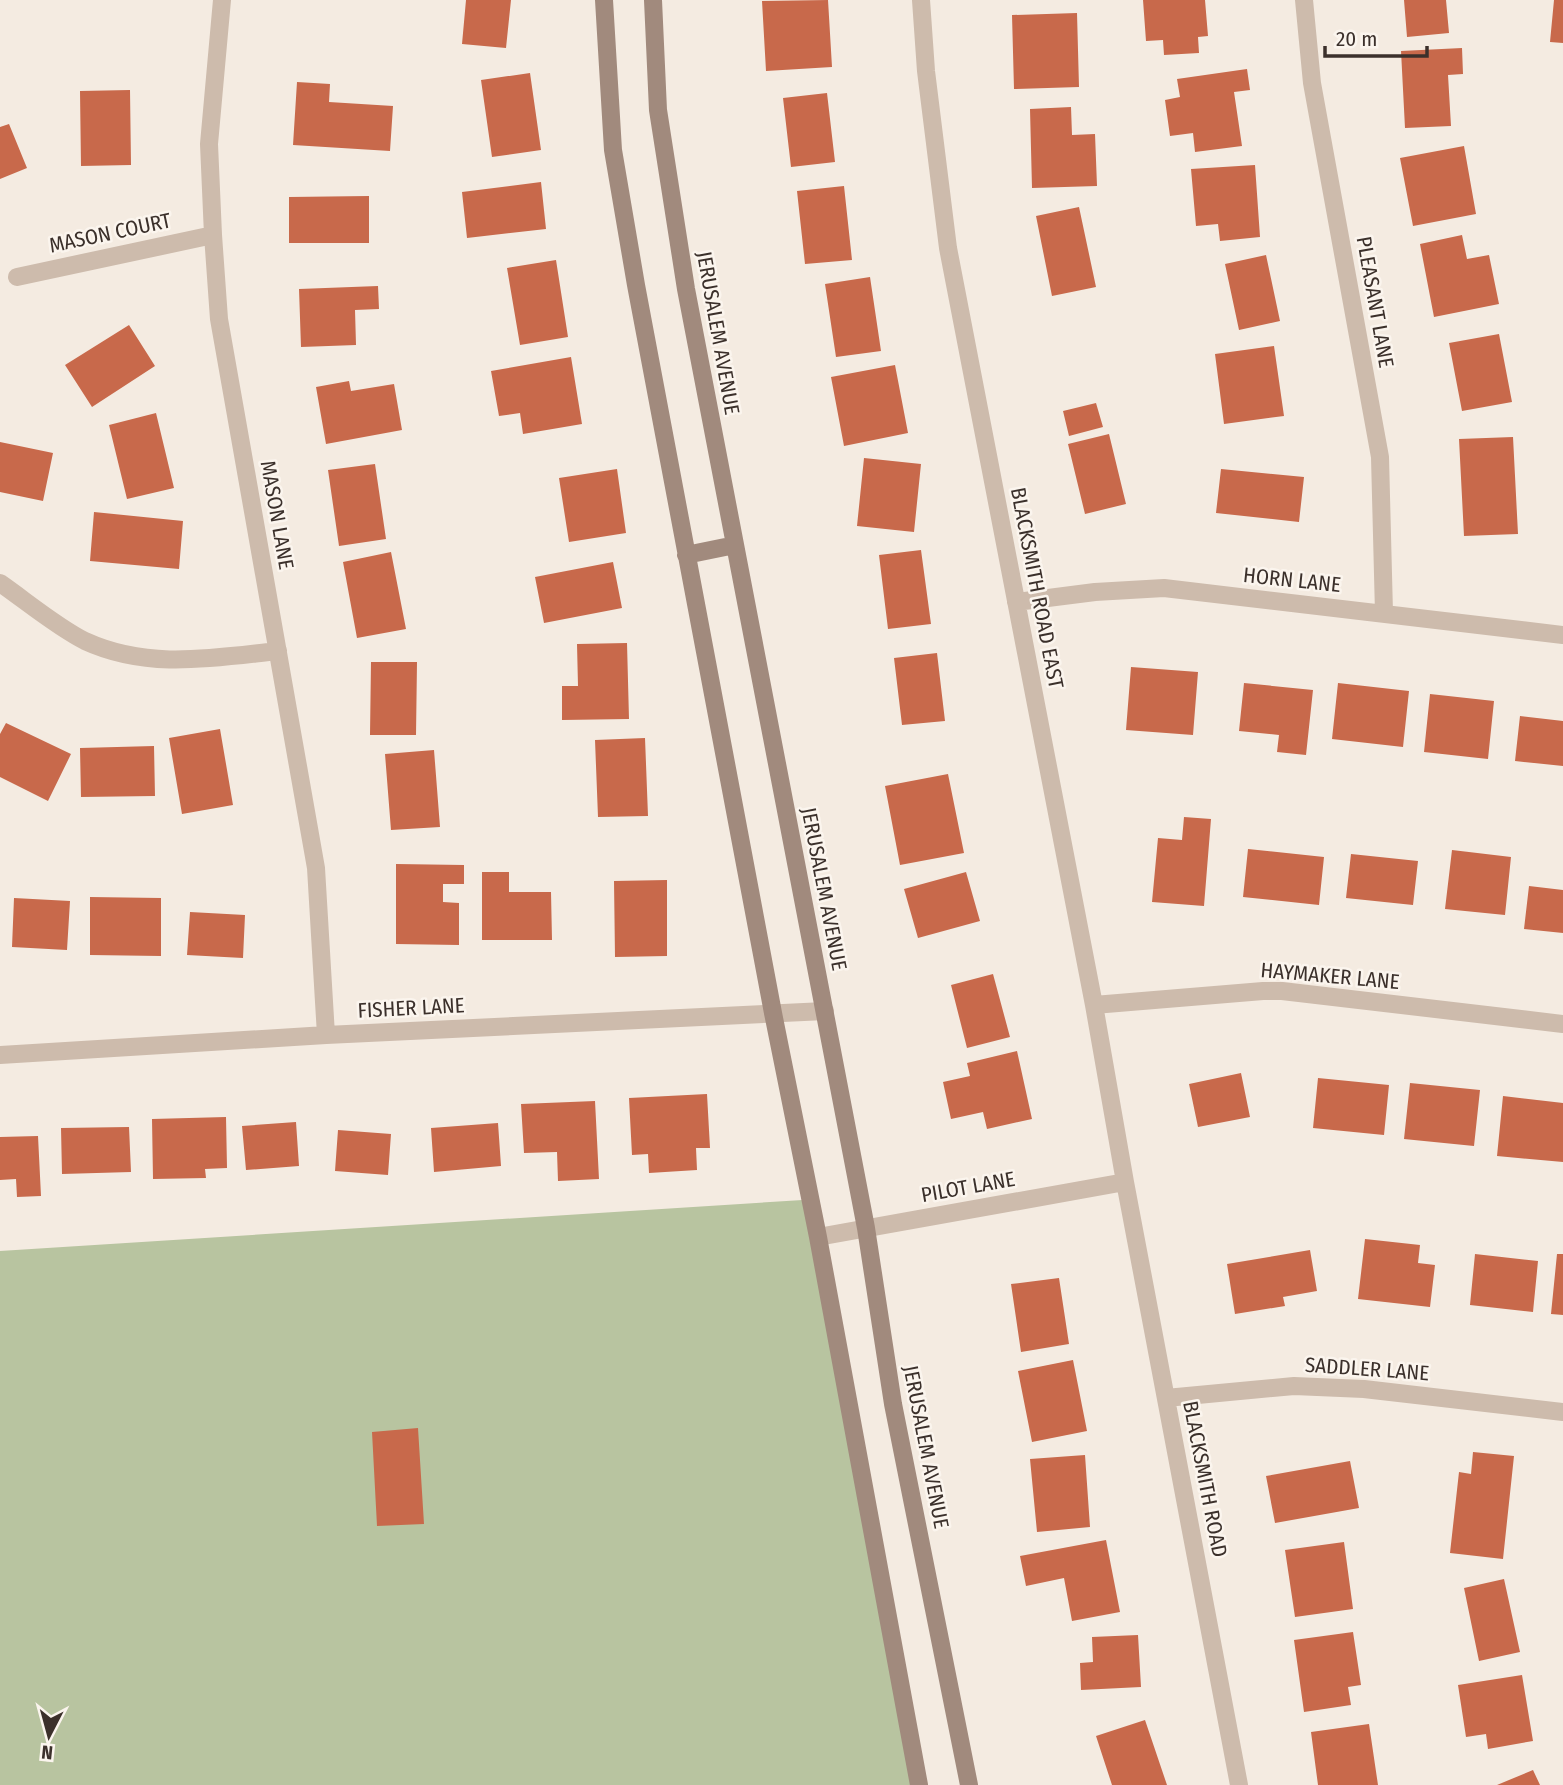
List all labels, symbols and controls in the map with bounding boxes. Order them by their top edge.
scale bar [1325,14,1426,58]
text: 20 m [1336,26,1377,52]
street label: MASON COURT [47,207,174,259]
street label: PLEASANT LANE [1351,234,1399,370]
street label: JERUSALEM AVENUE [691,249,745,417]
street label: MASON LANE [255,458,299,572]
street label: BLACKSMITH ROAD EAST [1005,485,1069,691]
street label: HORN LANE [1242,562,1342,598]
street label: JERUSALEM AVENUE [795,805,853,973]
street label: HAYMAKER LANE [1260,957,1401,995]
street label: FISHER LANE [357,992,465,1024]
street label: PILOT LANE [919,1166,1017,1208]
street label: SADDLER LANE [1304,1352,1430,1386]
street label: JERUSALEM AVENUE [897,1363,955,1531]
street label: BLACKSMITH ROAD [1177,1399,1233,1559]
north arrow [14,1701,84,1771]
text: N [40,1740,54,1764]

